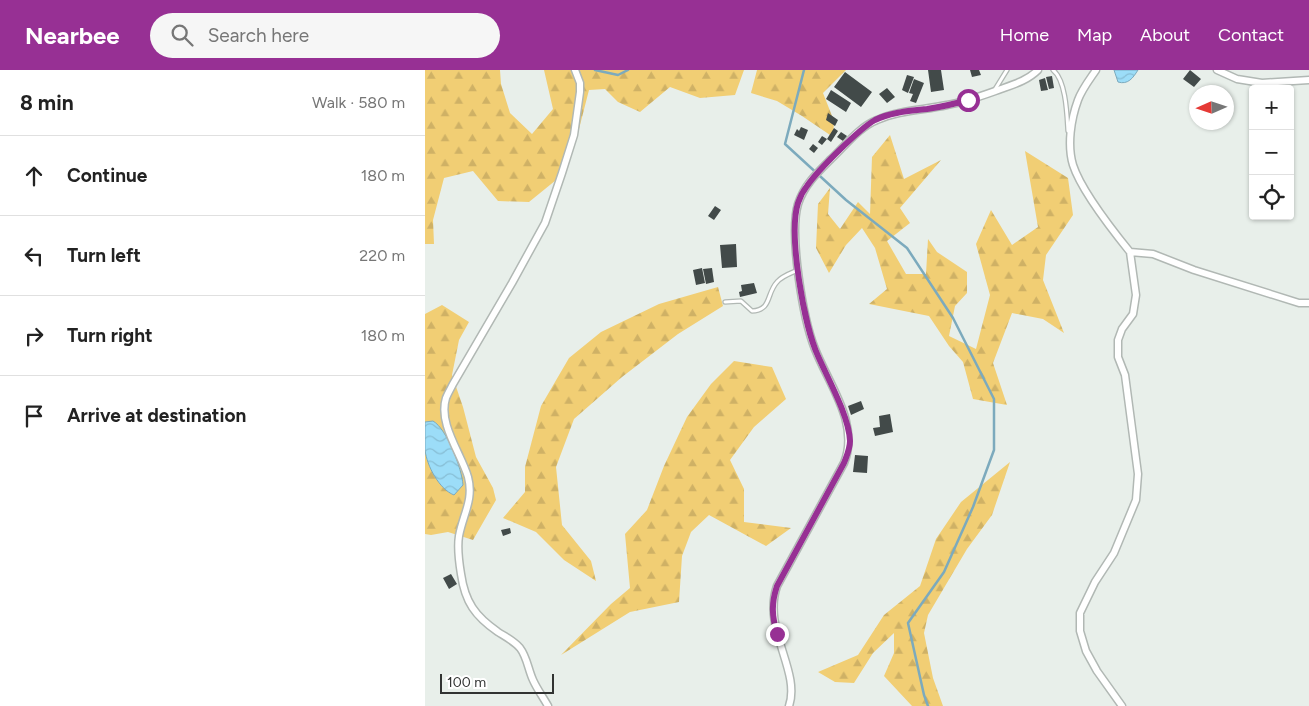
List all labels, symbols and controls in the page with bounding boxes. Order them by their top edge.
search box [150,13,500,58]
text: Nearbee [25,21,120,50]
icon: search [168,21,196,49]
text: Search here [208,24,309,47]
text: Home [1000,24,1049,46]
text: Map [1077,24,1112,46]
text: About [1140,24,1190,46]
text: Contact [1218,24,1284,46]
north arrow [1189,85,1234,130]
map controls [1249,85,1294,220]
button: + [1249,85,1294,130]
route start [957,89,980,112]
text: 8 min [20,90,74,115]
text: Walk · 580 m [312,93,405,112]
button: − [1249,130,1294,175]
icon: ahead [20,162,48,190]
text: Continue [67,164,147,187]
text: 180 m [361,166,405,185]
button: locate [1249,175,1294,220]
icon: left [20,242,48,270]
text: Turn left [67,244,141,267]
text: 220 m [359,246,405,265]
icon: right [20,322,48,350]
text: Turn right [67,324,153,347]
text: 180 m [361,326,405,345]
icon: arrive [20,402,48,430]
text: Arrive at destination [67,404,246,427]
route end [766,623,789,646]
scale bar [440,671,554,694]
text: 100 m [447,674,486,691]

